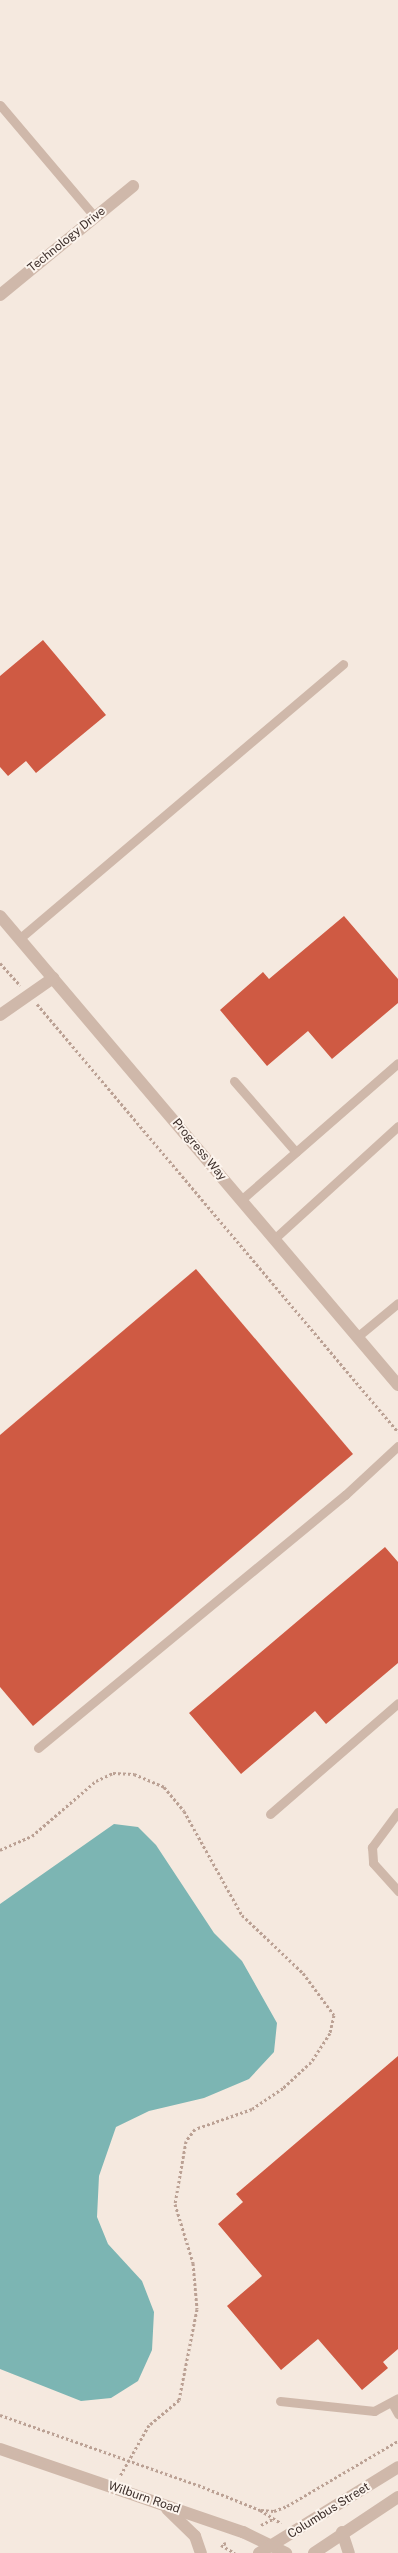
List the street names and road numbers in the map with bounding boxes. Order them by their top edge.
street label: Technology Drive [25,204,109,276]
street label: Progress Way [169,1116,229,1184]
street label: Wilburn Road [106,2479,182,2517]
street label: Columbus Street [285,2480,373,2542]

